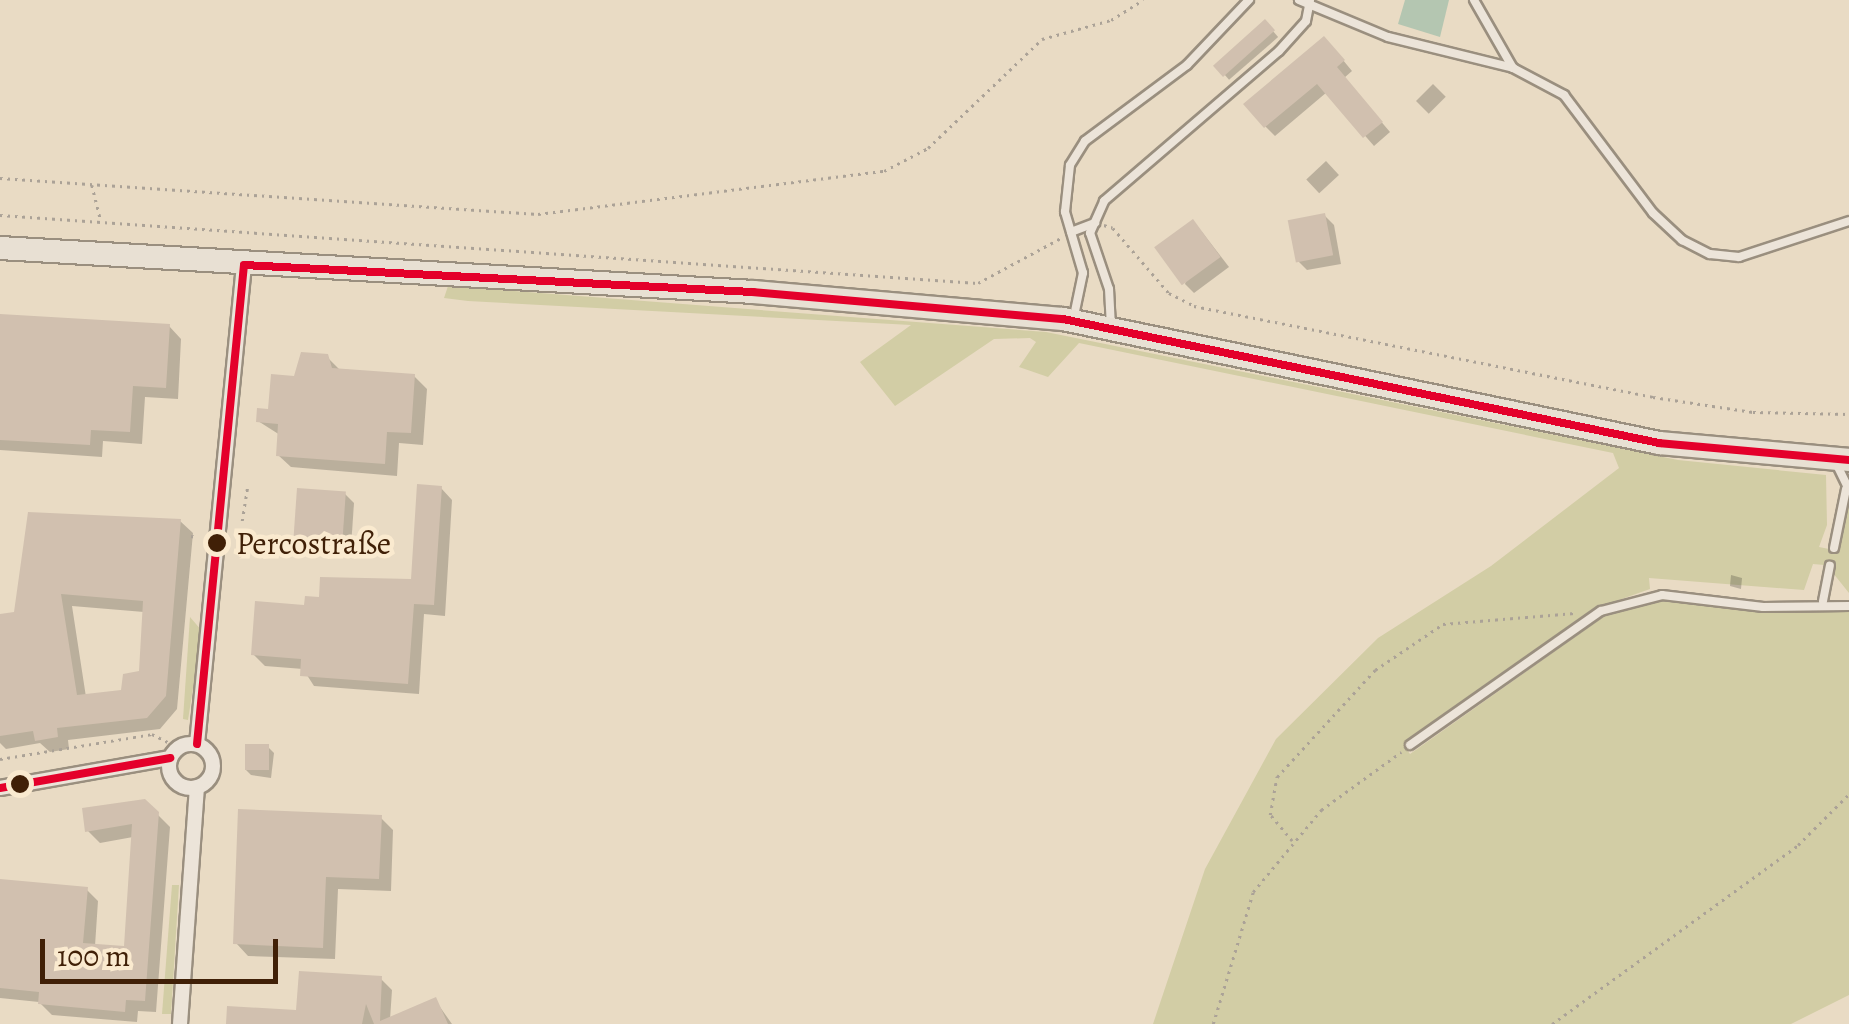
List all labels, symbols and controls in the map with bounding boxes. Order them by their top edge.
place label: Percostraße [236,524,391,562]
marker: Percostraße [207,533,227,553]
unlabelled marker [10,774,30,794]
scale bar [45,919,282,981]
text: 100 m [57,936,130,976]

